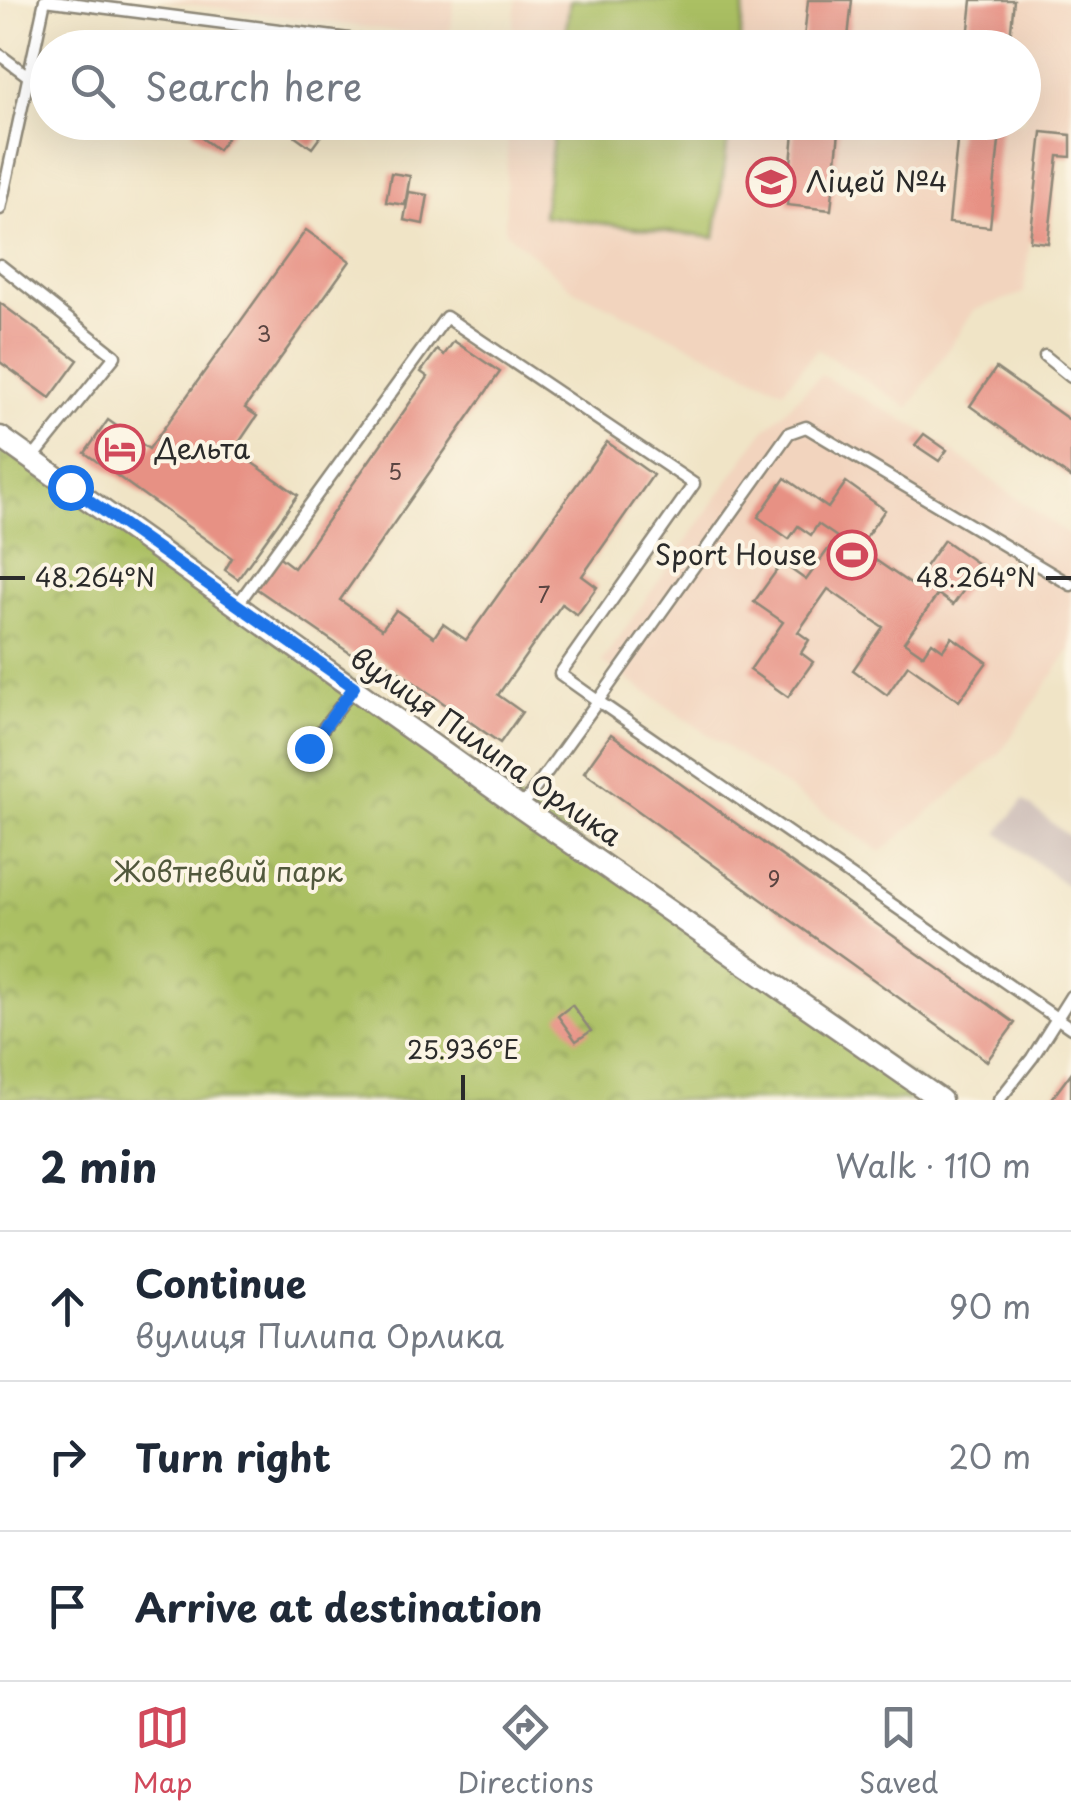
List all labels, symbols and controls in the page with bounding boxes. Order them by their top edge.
search box [30,30,1041,140]
text: Search here [145,57,362,114]
icon: search [65,58,120,113]
school or university icon: Ліцей №4 [745,156,797,208]
place label: Ліцей №4 [806,159,948,202]
house number: 3 [257,316,271,349]
hotel icon: Дельта [94,423,146,475]
place label: Дельта [154,426,251,469]
house number: 5 [388,454,402,487]
route start [48,465,94,511]
sports icon: Sport House [826,529,878,581]
place label: Sport House [655,532,817,575]
text: 48.264°N [35,558,155,596]
text: 48.264°N [916,558,1036,596]
house number: 7 [538,577,550,610]
street label: вулиця Пилипа Орлика [342,636,632,856]
route end [287,726,333,772]
park label: Жовтневий парк [113,849,343,892]
house number: 9 [768,861,780,894]
text: 25.936°E [407,1030,519,1068]
text: 2 min [40,1134,157,1197]
text: Walk · 110 m [835,1141,1031,1189]
text: Continue [135,1254,306,1311]
icon: ahead [40,1279,95,1334]
text: 90 m [949,1282,1031,1330]
text: вулиця Пилипа Орлика [135,1311,504,1359]
text: Turn right [135,1428,331,1485]
icon: right [40,1429,95,1484]
text: 20 m [949,1432,1031,1480]
text: Arrive at destination [135,1578,543,1635]
icon: arrive [40,1579,95,1634]
tab: Map [133,1700,192,1803]
tab: Directions [458,1700,594,1803]
tab: Saved [859,1700,938,1803]

